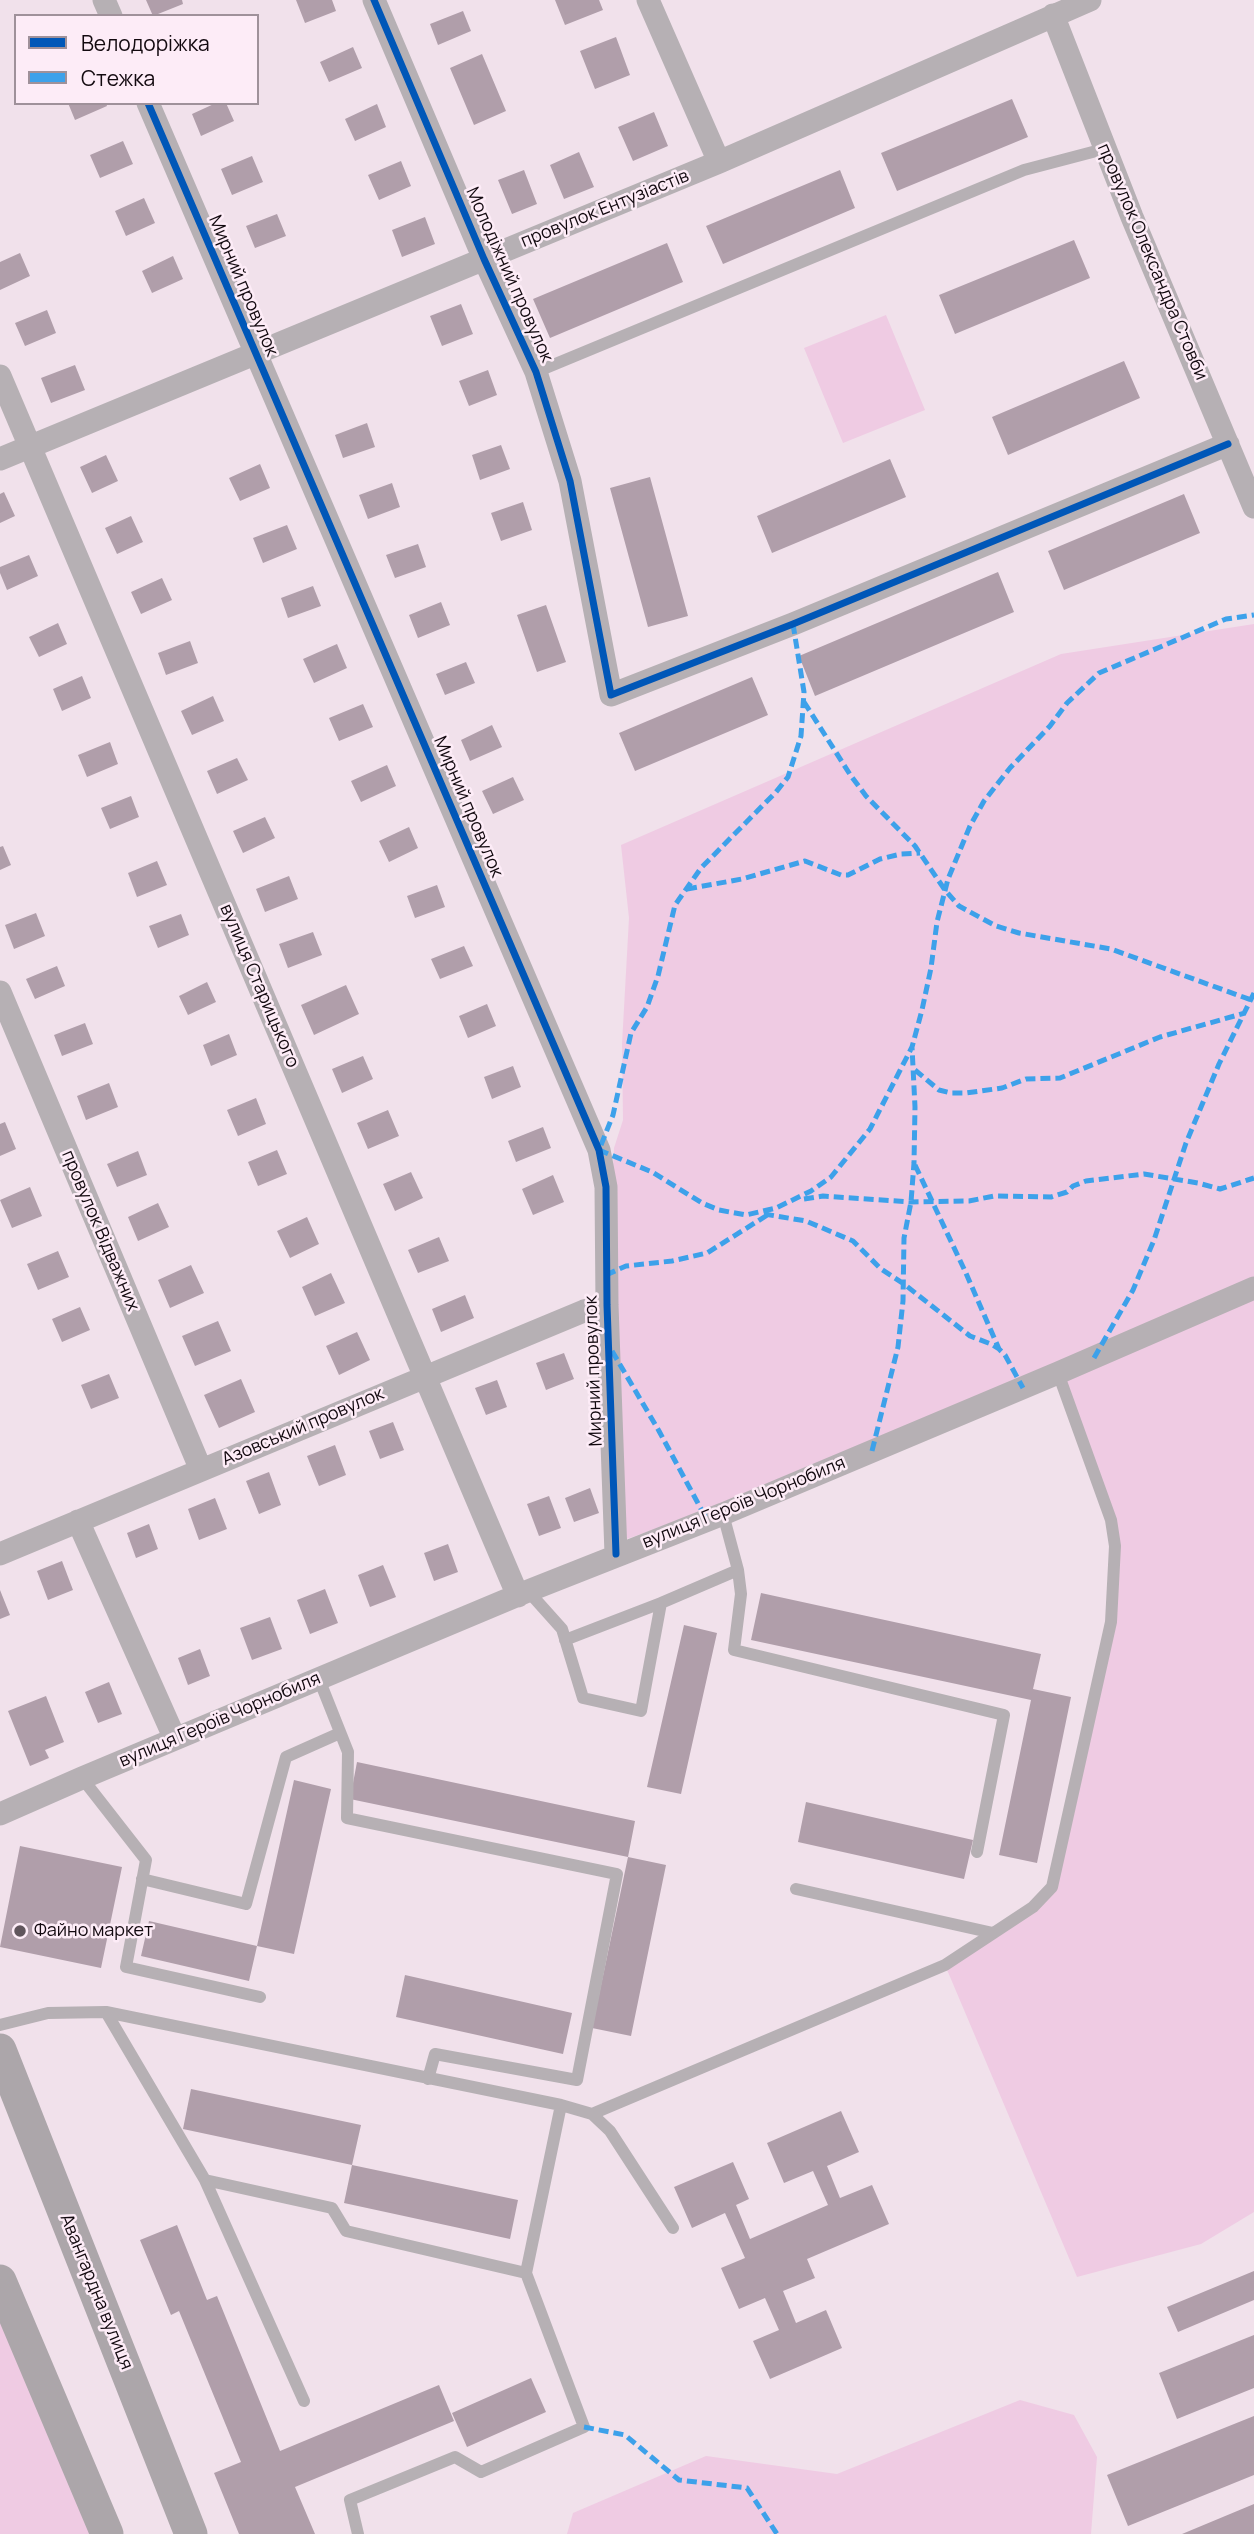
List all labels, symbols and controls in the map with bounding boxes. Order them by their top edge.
legend [14,14,259,105]
text: Велодоріжка [81,29,210,57]
text: Стежка [81,64,155,92]
street label: провулок Олександра Стовби [1092,140,1212,384]
street label: провулок Ентузіастів [518,165,692,253]
street label: Молодіжний провулок [461,184,557,366]
street label: Мирний провулок [204,212,282,360]
street label: Мирний провулок [429,733,507,881]
street label: вулиця Старицького [215,901,303,1071]
street label: провулок Відважних [56,1147,144,1315]
street label: Мирний провулок [581,1295,607,1447]
street label: Азовський провулок [219,1383,387,1471]
street label: вулиця Героїв Чорнобиля [639,1452,849,1554]
street label: вулиця Героїв Чорнобиля [116,1668,324,1772]
place label: Файно маркет [34,1920,153,1942]
marker: Файно маркет [12,1923,28,1939]
street label: Авангардна вулиця [55,2211,137,2373]

